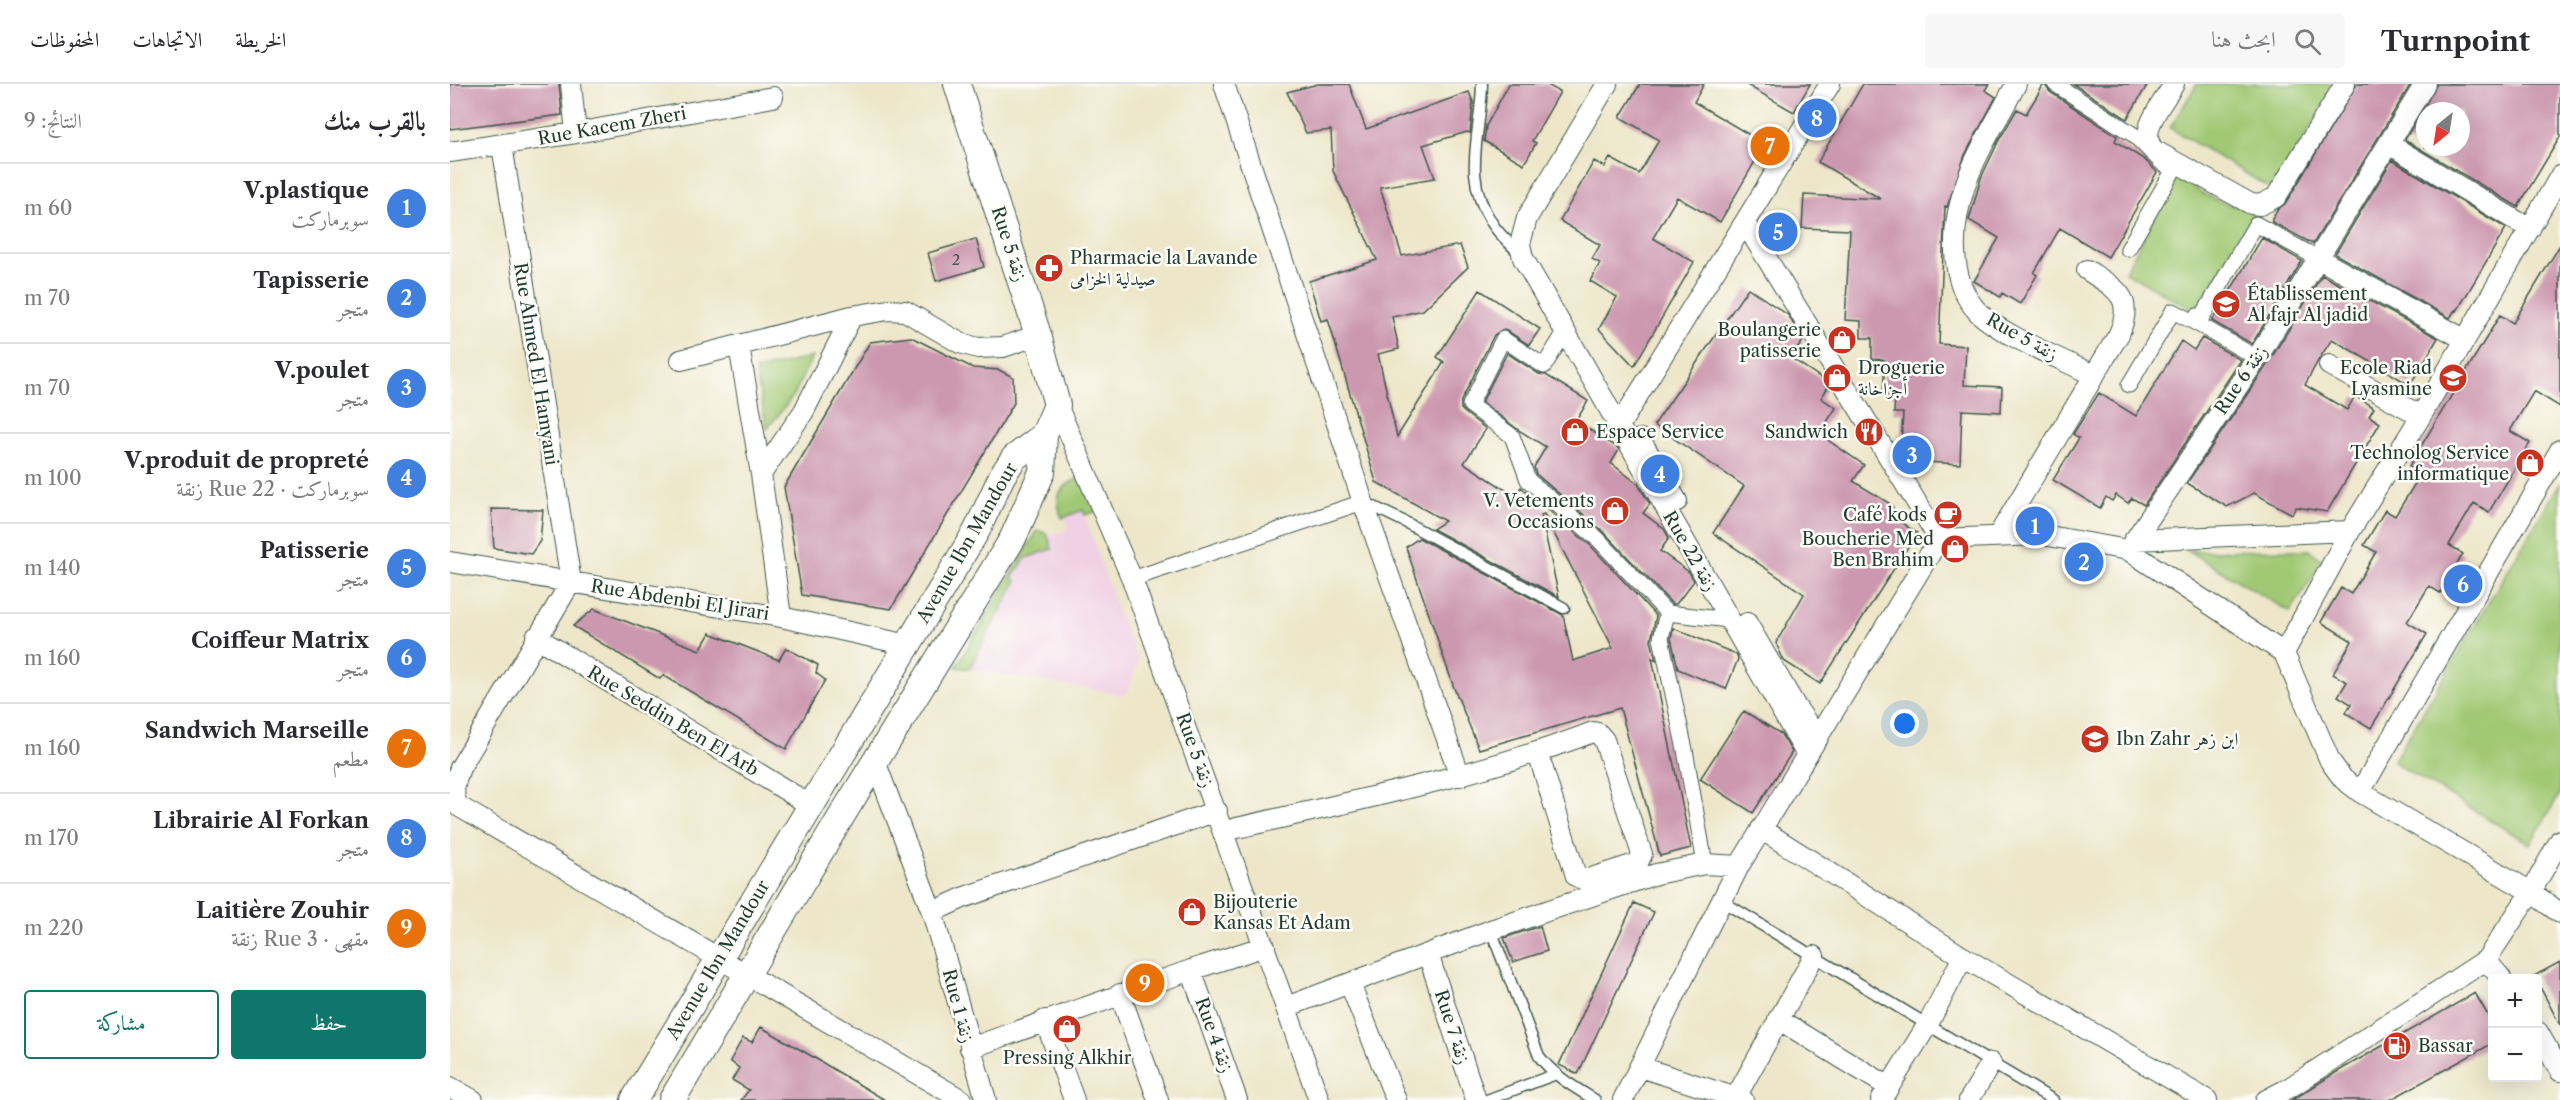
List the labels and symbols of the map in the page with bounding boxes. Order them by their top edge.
pin: 8 [1798,96,1836,141]
street label: Rue Kacem Zheri [536,102,688,150]
north arrow [2416,102,2470,156]
pin: 7 [1750,124,1790,168]
street label: Rue 5 زنقة [986,204,1032,284]
pin: 5 [1758,210,1798,254]
place label: Pharmacie la Lavande صيدلية الخزامى [1070,247,1258,291]
house number: 2 [952,250,960,269]
pharmacy icon: Pharmacie la Lavande صيدلية الخزامى [1033,252,1065,284]
street label: Rue Ahmed El Hamyani [509,261,563,467]
place label: Établissement Al fajr Al jadid [2246,282,2368,326]
school or university icon: Établissement Al fajr Al jadid [2210,288,2242,320]
street label: Rue 5 زنقة [1983,308,2061,366]
place label: Boulangerie patisserie [1718,319,1821,362]
shop icon: Boulangerie patisserie [1826,324,1858,356]
street label: Rue 6 زنقة [2210,341,2272,419]
place label: Droguerie أجزاخانة [1858,357,1945,400]
place label: Ecole Riad Lyasmine [2340,357,2432,400]
shop icon: Droguerie أجزاخانة [1821,362,1853,394]
school or university icon: Ecole Riad Lyasmine [2437,362,2469,394]
shop icon: Espace Service [1559,416,1591,448]
restaurant icon: Sandwich [1853,416,1885,448]
place label: Espace Service [1596,421,1724,443]
place label: Sandwich [1765,421,1848,443]
pin: 3 [1892,432,1932,478]
place label: Technolog Service informatique [2350,442,2509,485]
shop icon: Technolog Service informatique [2514,447,2546,479]
pin: 4 [1640,452,1680,496]
street label: Avenue Ibn Mandour [911,458,1022,628]
place label: V. Vetements Occasions [1482,490,1594,533]
shop icon: V. Vetements Occasions [1599,495,1631,527]
cafe icon: Café kods [1932,499,1964,531]
place label: Café kods [1843,504,1927,526]
pin: 1 [2016,504,2054,548]
street label: Rue 22 زنقة [1658,507,1722,595]
place label: Boucherie Med Ben Brahim [1802,528,1934,571]
shop icon: Boucherie Med Ben Brahim [1939,533,1971,565]
pin: 2 [2064,540,2104,584]
pin: 6 [2444,562,2482,606]
street label: Rue Abdenbi El Jirari [589,575,771,625]
street label: Rue Seddin Ben El Arb [583,661,763,781]
your location [1890,709,1919,738]
street label: Rue 5 زنقة [1171,710,1219,790]
school or university icon: Ibn Zahr ابن زهر [2079,723,2111,755]
place label: Ibn Zahr ابن زهر [2116,728,2238,751]
street label: Avenue Ibn Mandour [661,876,774,1045]
place label: Bijouterie Kansas Et Adam [1213,891,1351,934]
shop icon: Bijouterie Kansas Et Adam [1176,896,1208,928]
pin: 9 [1126,960,1164,1006]
street label: Rue 1 زنقة [938,967,978,1045]
street label: Rue 7 زنقة [1430,987,1474,1067]
street label: Rue 4 زنقة [1190,994,1238,1076]
shop icon: Pressing Alkhir [1051,1013,1083,1045]
fuel station icon: Bassar [2381,1030,2413,1062]
place label: Bassar [2418,1035,2473,1057]
place label: Pressing Alkhir [1003,1047,1132,1069]

